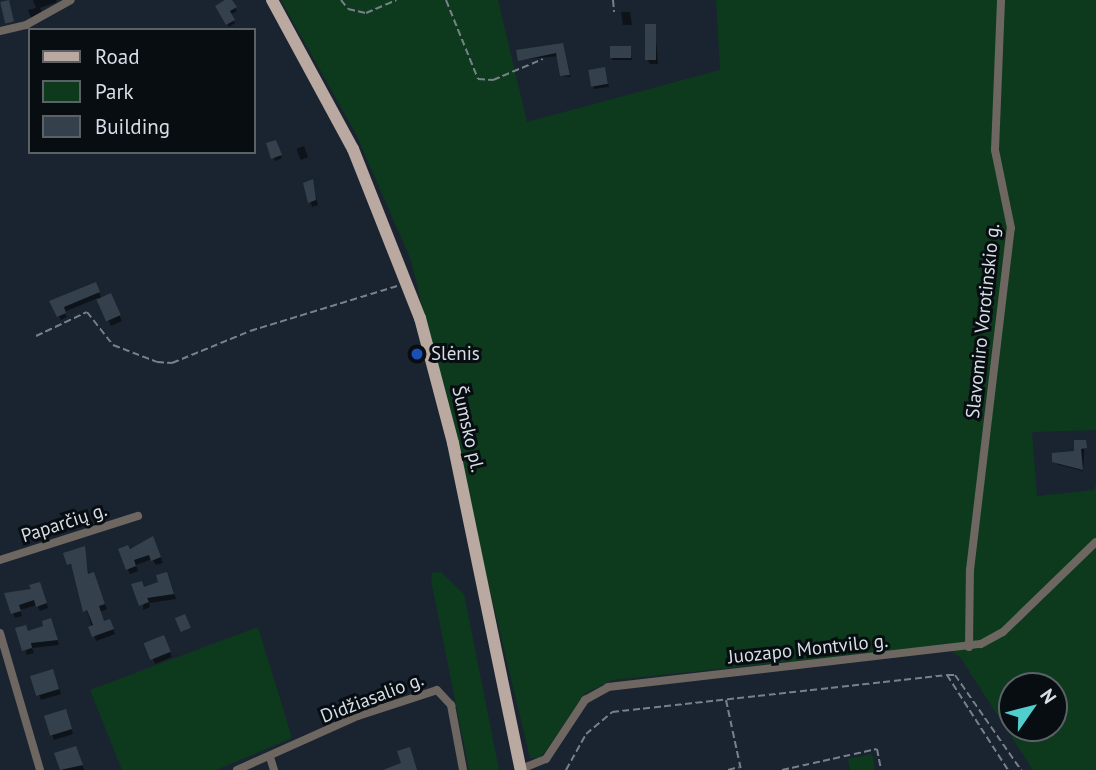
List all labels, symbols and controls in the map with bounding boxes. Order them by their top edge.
legend [28,28,256,154]
text: Road [95,43,139,70]
text: Park [95,78,134,105]
text: Building [95,113,170,140]
street label: Slavomiro Vorotinskio g. [961,222,1005,420]
place label: Slėnis [431,343,480,365]
marker: Slėnis [409,346,425,362]
street label: Šumsko pl. [447,384,489,474]
street label: Paparčių g. [18,498,110,548]
street label: Juozapo Montvilo g. [727,629,889,669]
street label: Didžiasalio g. [317,668,427,728]
north arrow [998,672,1068,742]
text: N [1035,684,1062,708]

